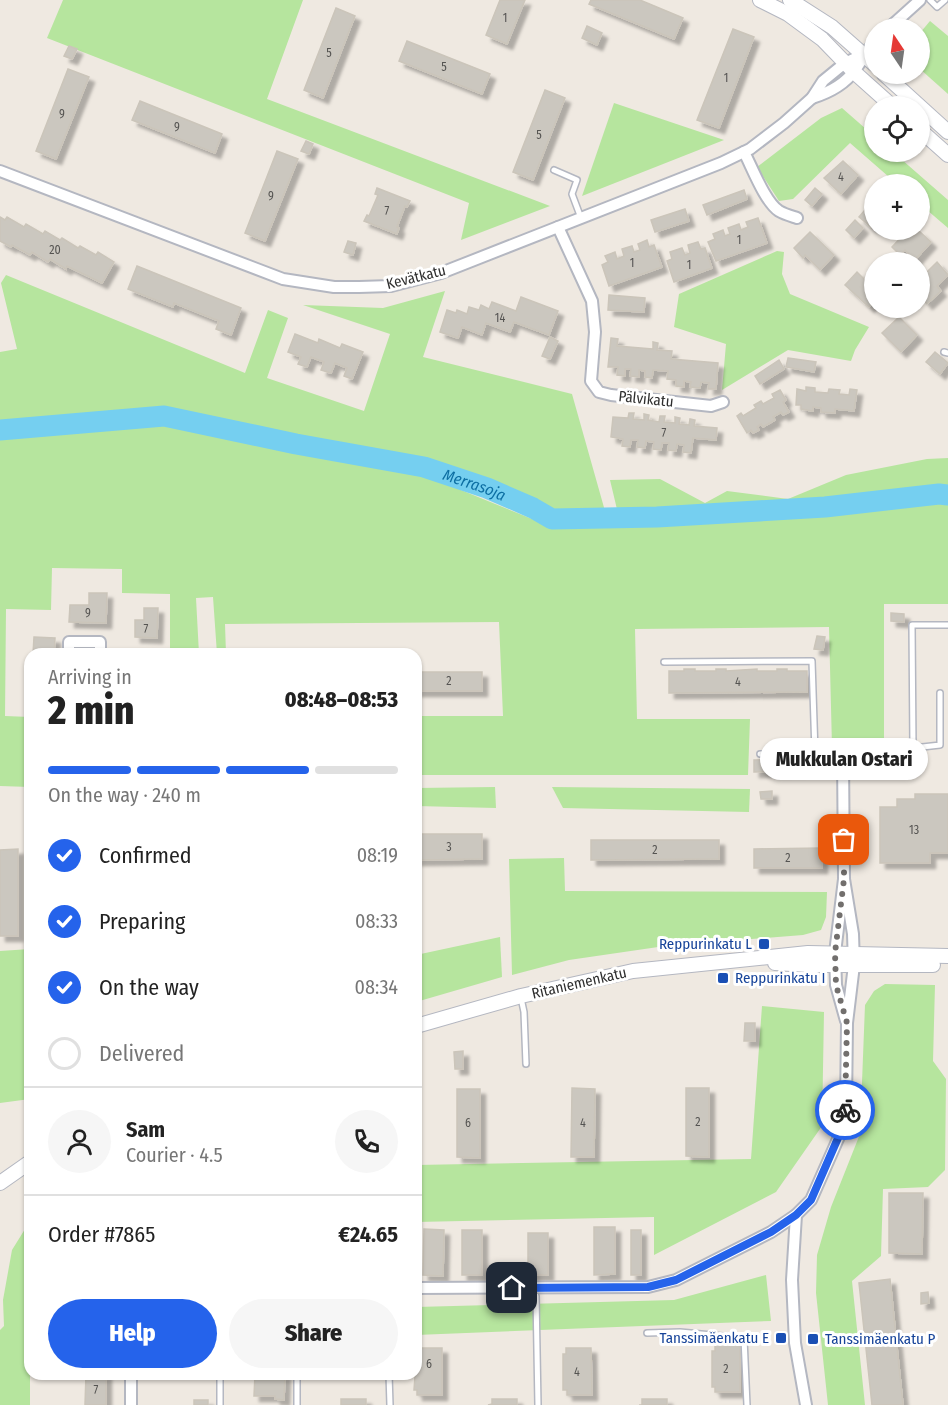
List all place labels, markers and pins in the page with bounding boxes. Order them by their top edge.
callout: Mukkulan Ostari [760,738,928,780]
pin [818,814,869,865]
place label: Reppurinkatu L [659,935,752,953]
marker: Reppurinkatu L [757,937,771,951]
place label: Reppurinkatu I [735,969,825,987]
marker: Reppurinkatu I [716,971,730,985]
pin [486,1262,537,1313]
place label: Tanssimäenkatu E [659,1329,769,1347]
place label: Tanssimäenkatu P [825,1330,935,1348]
marker: Tanssimäenkatu E [774,1331,788,1345]
marker: Tanssimäenkatu P [806,1332,820,1346]

